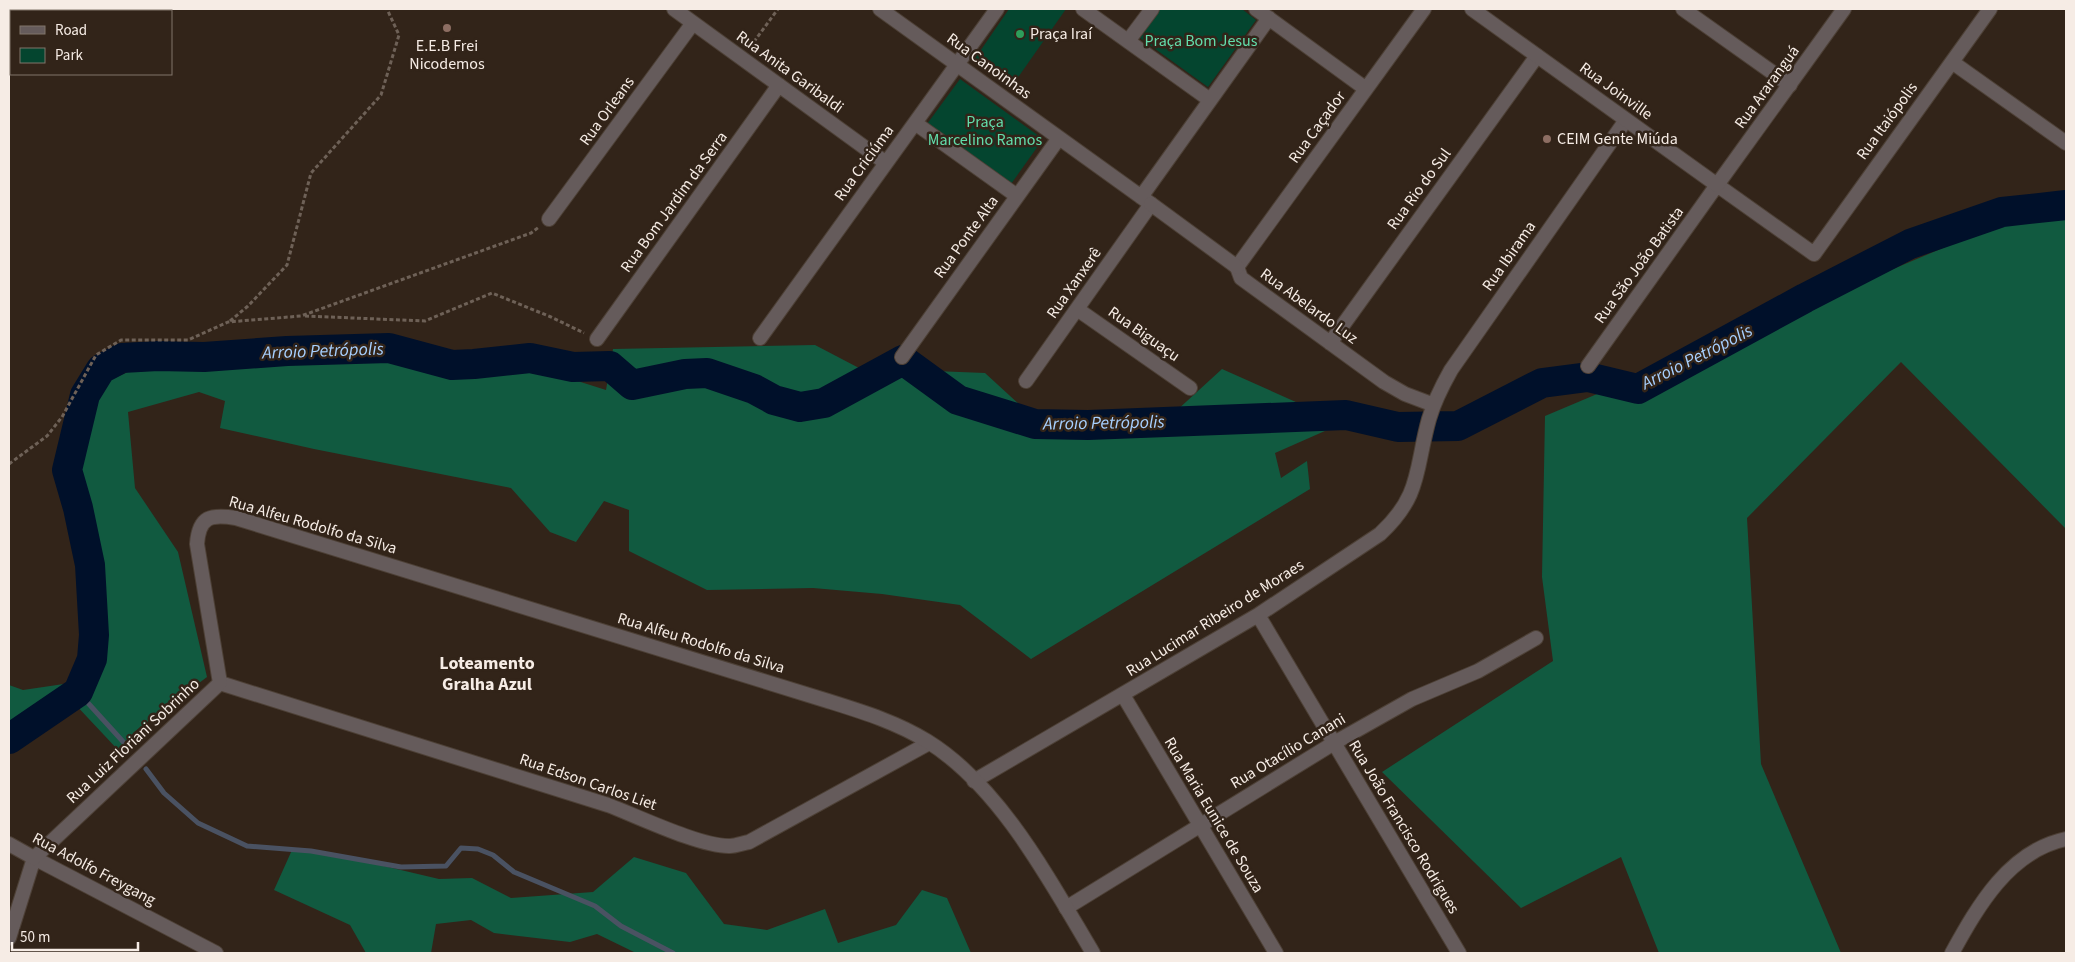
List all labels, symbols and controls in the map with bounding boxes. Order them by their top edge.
legend [10,10,172,75]
text: Road [55,20,87,41]
marker: E.E.B Frei Nicodemos [441,22,453,34]
place label: Praça Iraí [1030,23,1093,45]
street label: Rua Anita Garibaldi [732,26,848,118]
street label: Rua Canoinhas [942,28,1036,104]
marker: Praça Iraí [1014,28,1026,40]
park label: Praça Bom Jesus [1145,30,1258,52]
place label: E.E.B Frei Nicodemos [409,35,485,75]
street label: Rua Araranguá [1729,41,1805,133]
text: Park [55,45,84,66]
street label: Rua Joinville [1575,57,1657,125]
street label: Rua Orleans [574,72,640,150]
street label: Rua Itaiópolis [1851,77,1923,164]
street label: Rua Caçador [1283,86,1351,168]
park label: Praça Marcelino Ramos [928,111,1042,151]
street label: Rua Criciúma [829,121,899,205]
street label: Rua Bom Jardim da Serra [615,127,733,277]
place label: CEIM Gente Miúda [1557,128,1678,150]
marker: CEIM Gente Miúda [1541,133,1553,145]
street label: Rua Rio do Sul [1382,144,1456,234]
street label: Rua Ponte Alta [928,191,1004,283]
street label: Rua São João Batista [1589,202,1689,328]
street label: Rua Ibirama [1477,217,1541,295]
street label: Rua Xanxerê [1041,243,1107,323]
street label: Rua Abelardo Luz [1256,263,1363,349]
street label: Rua Biguaçu [1104,301,1184,367]
water label: Arroio Petrópolis [1636,318,1757,396]
water label: Arroio Petrópolis [261,336,384,366]
water label: Arroio Petrópolis [1042,409,1165,437]
street label: Rua Alfeu Rodolfo da Silva [226,490,400,560]
street label: Rua Lucimar Ribeiro de Moraes [1122,554,1308,682]
street label: Rua Alfeu Rodolfo da Silva [615,607,787,679]
district label: Loteamento Gralha Azul [439,651,535,697]
street label: Rua Luiz Floriani Sobrinho [61,673,205,809]
street label: Rua Otacílio Canani [1226,708,1350,794]
street label: Rua Maria Eunice de Souza [1159,733,1269,897]
street label: Rua João Francisco Rodrigues [1343,736,1465,918]
street label: Rua Edson Carlos Liet [516,748,660,816]
street label: Rua Adolfo Freygang [28,827,160,911]
scale bar [12,920,139,952]
text: 50 m [20,927,50,948]

